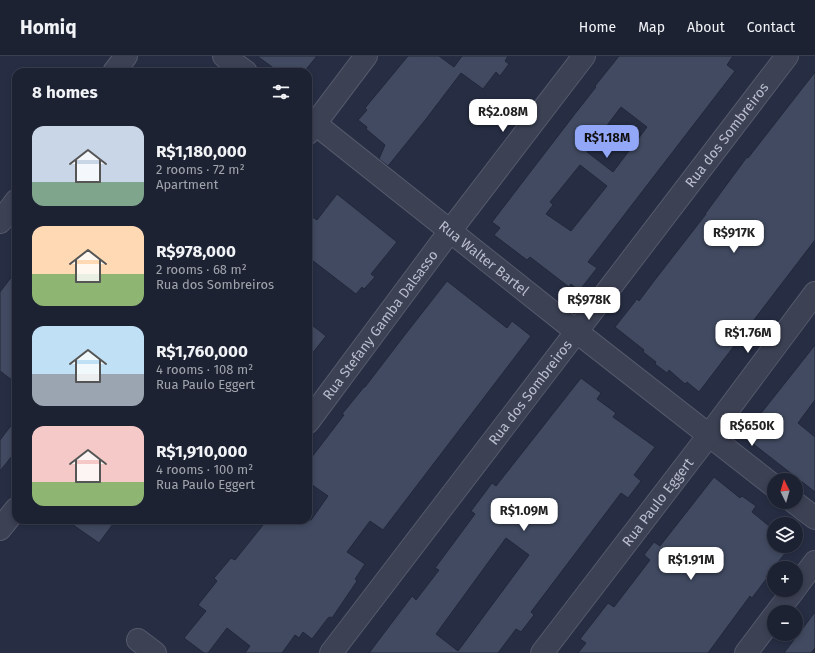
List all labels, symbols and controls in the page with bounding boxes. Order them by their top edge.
text: Homiq [20,16,77,39]
text: Home [579,19,616,36]
text: Map [638,19,665,36]
text: About [687,19,725,36]
text: Contact [747,19,795,36]
street label: Rua dos Sombreiros [682,79,773,191]
icon: filters [270,81,292,103]
text: 8 homes [32,82,98,103]
pin: R$2.08M [466,99,540,133]
text: R$2.08M [478,104,528,119]
pin: R$1.18M [570,125,644,159]
text: R$1.18M [584,130,630,145]
text: R$1,180,000 [156,141,247,162]
icon: home [64,142,112,190]
text: 2 rooms · 72 m² [156,162,245,177]
text: Apartment [156,177,218,192]
street label: Rua Walter Bartel [435,217,532,300]
pin: R$917K [701,220,767,254]
text: R$917K [713,225,755,240]
text: R$978,000 [156,241,236,262]
icon: home [64,242,112,290]
street label: Rua Stefany Gamba Dalsasso [319,247,442,403]
text: 2 rooms · 68 m² [156,262,247,277]
text: Rua dos Sombreiros [156,277,274,292]
pin: R$978K [556,287,622,321]
text: R$978K [567,292,611,307]
pin: R$1.76M [711,320,785,354]
text: R$1.76M [724,325,772,340]
street label: Rua dos Sombreiros [485,337,576,448]
text: R$1,760,000 [156,341,248,362]
icon: home [64,342,112,390]
text: 4 rooms · 108 m² [156,362,253,377]
text: Rua Paulo Eggert [156,377,255,392]
pin: R$650K [719,413,785,447]
text: R$650K [729,418,775,433]
text: R$1,910,000 [156,441,247,462]
icon: home [64,442,112,490]
street label: Rua Paulo Eggert [619,454,698,550]
text: 4 rooms · 100 m² [156,462,253,477]
north arrow [767,473,803,509]
map controls [767,473,803,641]
text: Rua Paulo Eggert [156,477,255,492]
pin: R$1.09M [487,498,561,532]
text: R$1.09M [500,503,548,518]
button: layers [767,517,803,553]
pin: R$1.91M [654,547,728,581]
text: R$1.91M [668,552,714,567]
button: + [767,561,803,597]
button: − [767,605,803,641]

